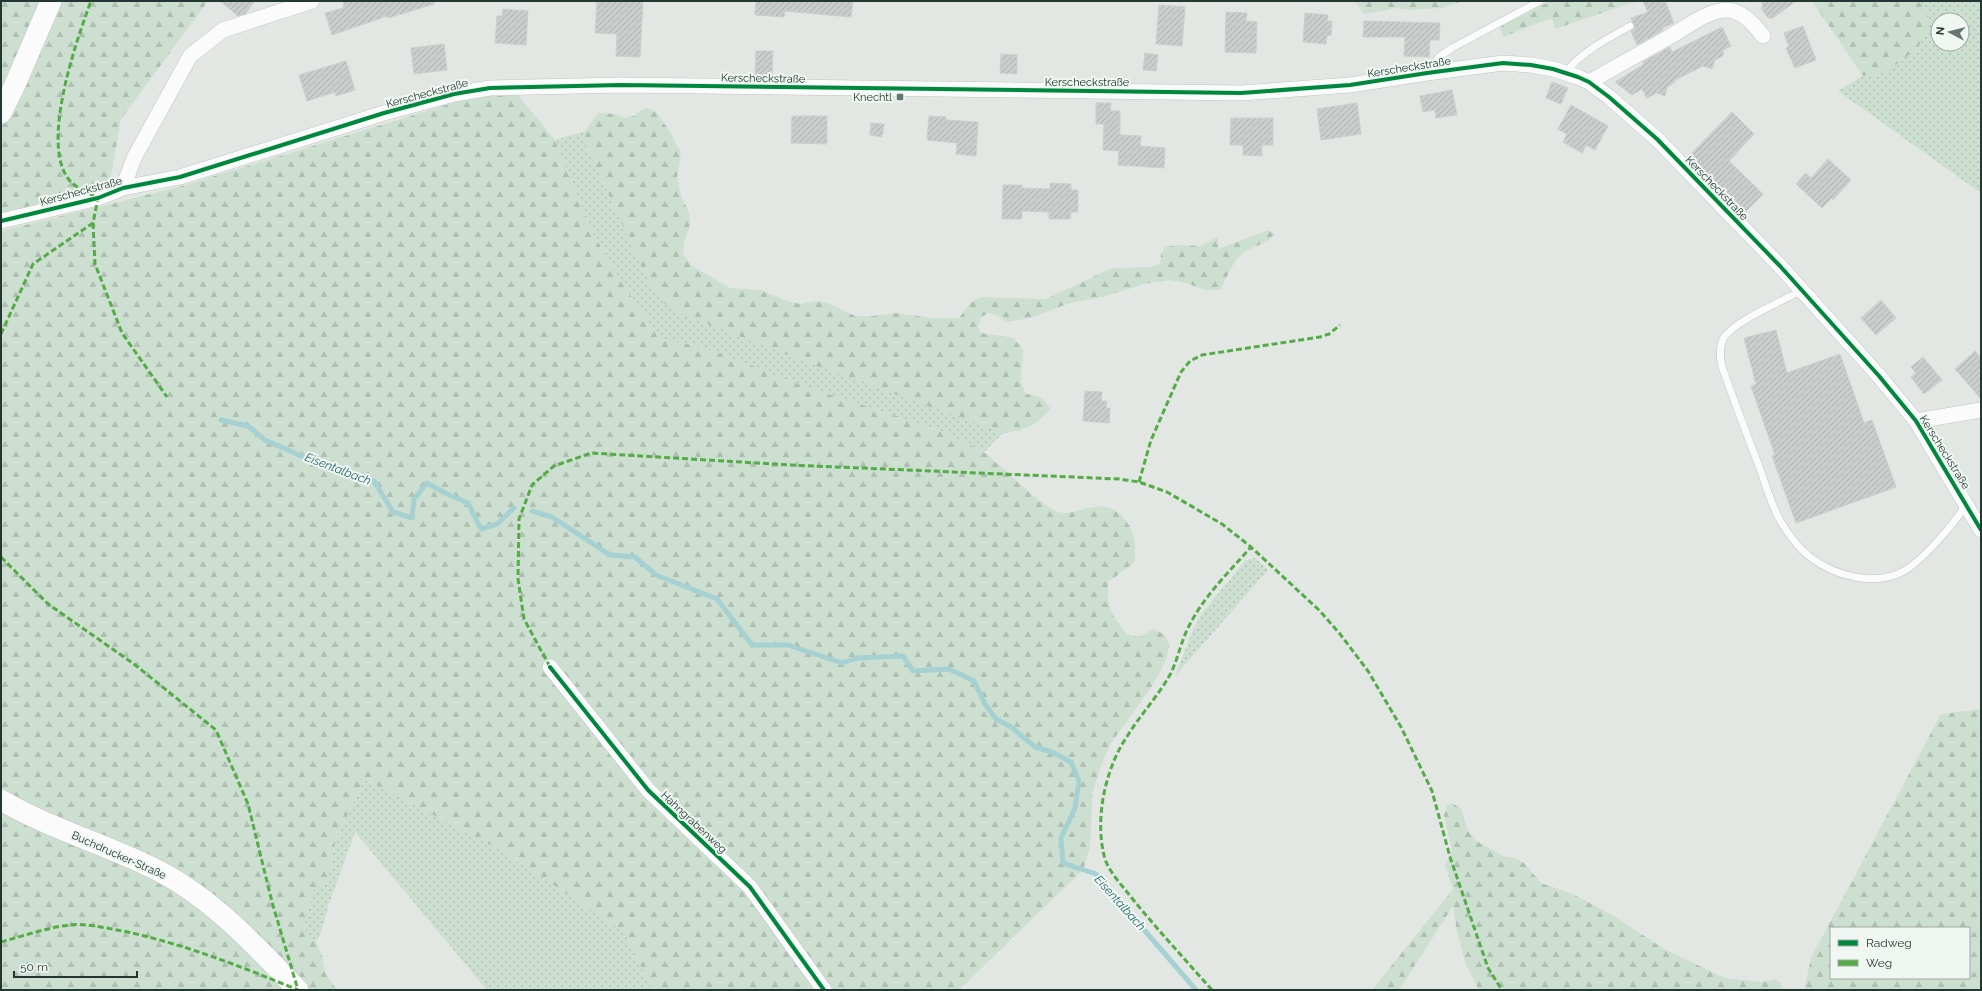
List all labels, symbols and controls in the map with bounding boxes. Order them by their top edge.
north arrow [1930,12,1970,52]
text: N [1934,26,1948,36]
street label: Kerscheckstraße [1366,54,1452,81]
street label: Kerscheckstraße [721,71,806,86]
street label: Kerscheckstraße [385,76,470,111]
street label: Kerscheckstraße [1045,76,1130,89]
place label: Knechtl [853,91,892,104]
marker: Knechtl [895,92,905,102]
street label: Kerscheckstraße [1683,153,1751,224]
street label: Kerscheckstraße [39,174,124,209]
street label: Kerscheckstraße [1917,413,1973,492]
water label: Eisentalbach [303,450,373,488]
street label: Hahngrabenweg [658,789,729,856]
street label: Buchdrucker-Straße [69,829,169,882]
water label: Eisentalbach [1092,872,1149,934]
legend [1830,927,1970,979]
text: Radweg [1866,936,1912,950]
scale bar [14,953,137,979]
text: Weg [1866,956,1892,970]
text: 50 m [20,960,48,974]

